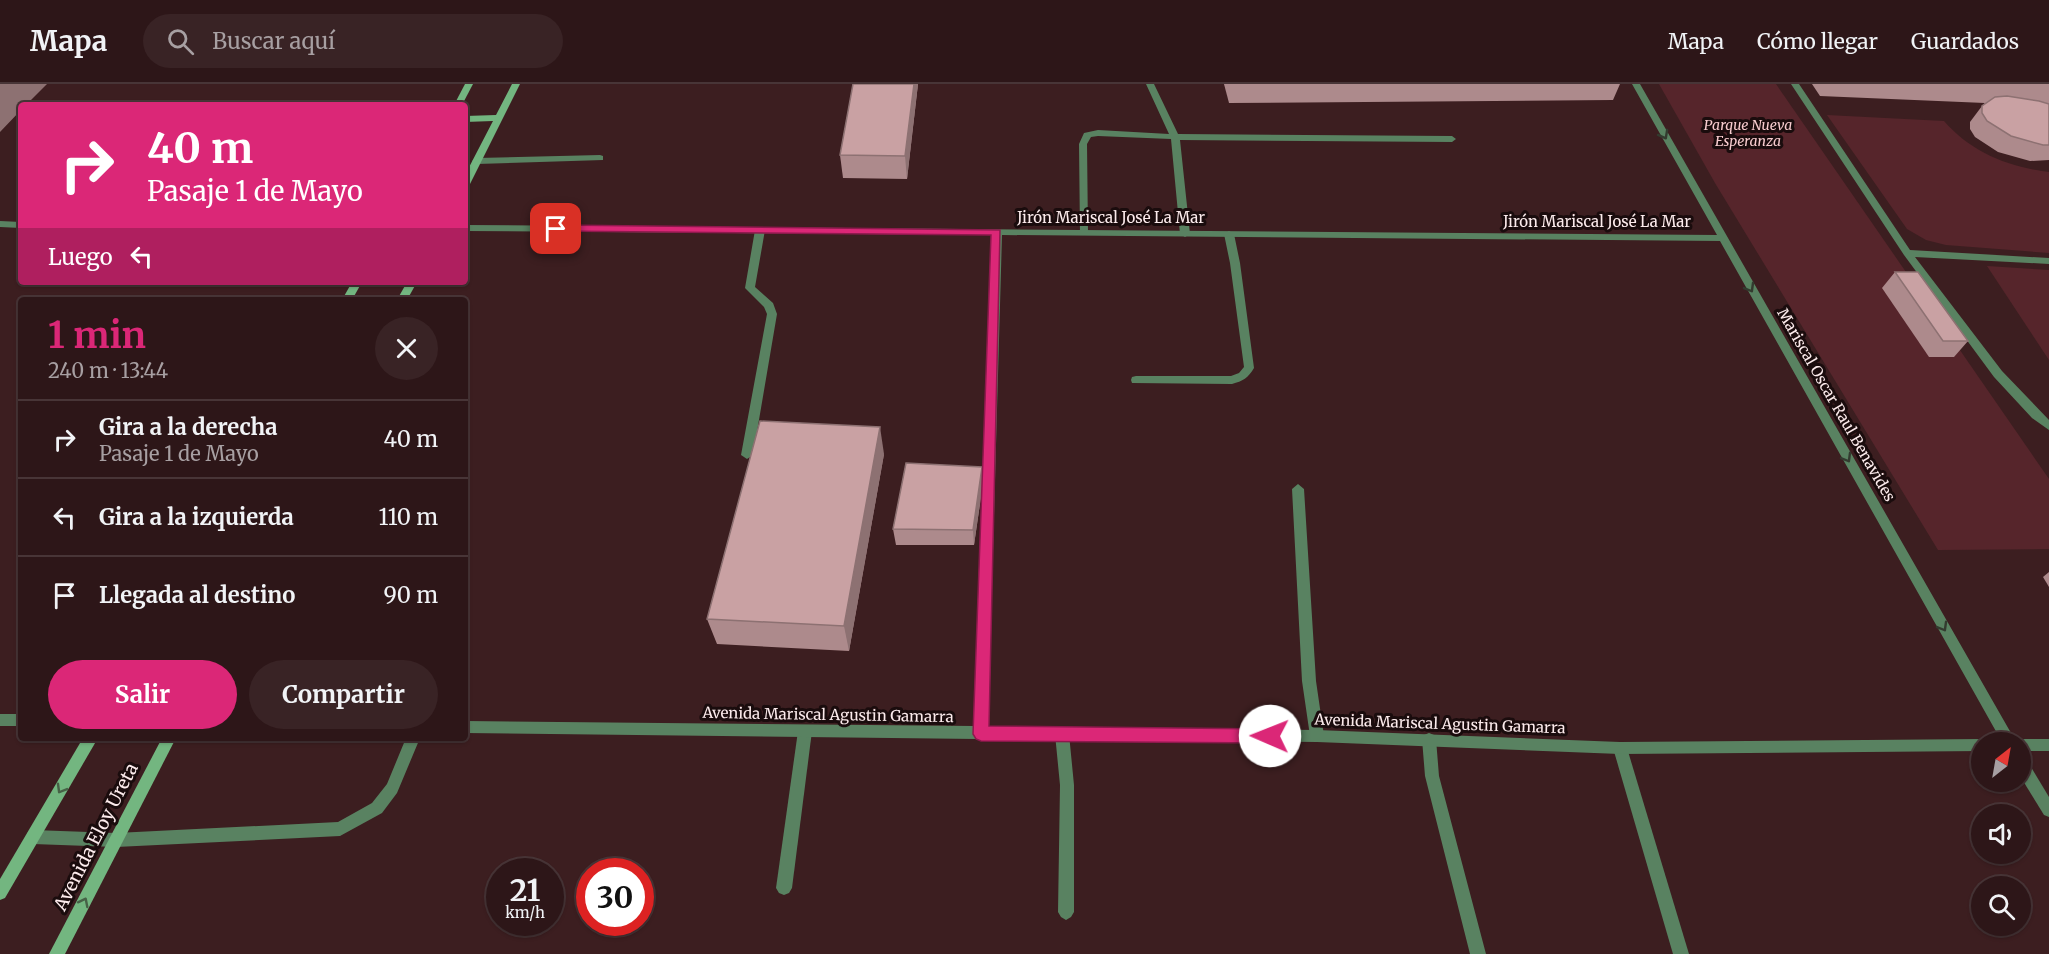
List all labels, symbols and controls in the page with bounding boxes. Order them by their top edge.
search box [143,14,563,68]
text: Mapa [30,23,107,59]
icon: search [164,25,197,58]
text: Buscar aquí [212,27,335,55]
text: Mapa [1668,28,1724,55]
text: Cómo llegar [1757,28,1878,55]
text: Guardados [1911,28,2019,55]
park label: Parque Nueva Esperanza [1704,116,1792,150]
text: 40 m [147,122,253,174]
icon: right [48,126,126,204]
one-way arrow [1657,129,1668,139]
text: Pasaje 1 de Mayo [147,174,363,208]
pin [530,203,581,254]
street label: Jirón Mariscal José La Mar [1016,208,1205,227]
icon: arrive [539,212,572,245]
street label: Jirón Mariscal José La Mar [1502,212,1691,231]
icon: left [125,240,158,273]
text: Luego [48,243,113,271]
one-way arrow [1743,282,1754,293]
street label: Mariscal Oscar Raul Benavides [1773,305,1900,505]
text: 1 min [48,313,146,358]
button: close [375,317,438,380]
text: 240 m · 13:44 [48,358,168,383]
text: Gira a la derecha [99,413,277,441]
icon: right [48,423,81,456]
text: 40 m [383,425,438,453]
text: Pasaje 1 de Mayo [99,441,259,466]
one-way arrow [1840,452,1851,462]
icon: left [48,501,81,534]
text: Gira a la izquierda [99,503,294,531]
text: 110 m [379,503,438,531]
icon: arrive [48,579,81,612]
text: Llegada al destino [99,581,295,609]
text: 90 m [383,581,438,609]
one-way arrow [1936,621,1947,631]
button: Salir [48,660,237,729]
button: Compartir [249,660,438,729]
street label: Avenida Mariscal Agustin Gamarra [701,703,954,726]
position arrow [1238,704,1302,768]
street label: Avenida Mariscal Agustin Gamarra [1313,710,1566,737]
north arrow [1971,732,2031,792]
map controls [1971,732,2031,936]
street label: Avenida Eloy Ureta [48,759,143,915]
one-way arrow [57,782,68,793]
button: sound [1971,804,2031,864]
speed limit sign: 30 [576,858,654,936]
text: 21 [510,871,540,909]
button: search [1971,876,2031,936]
one-way arrow [77,898,88,908]
text: km/h [505,903,545,922]

